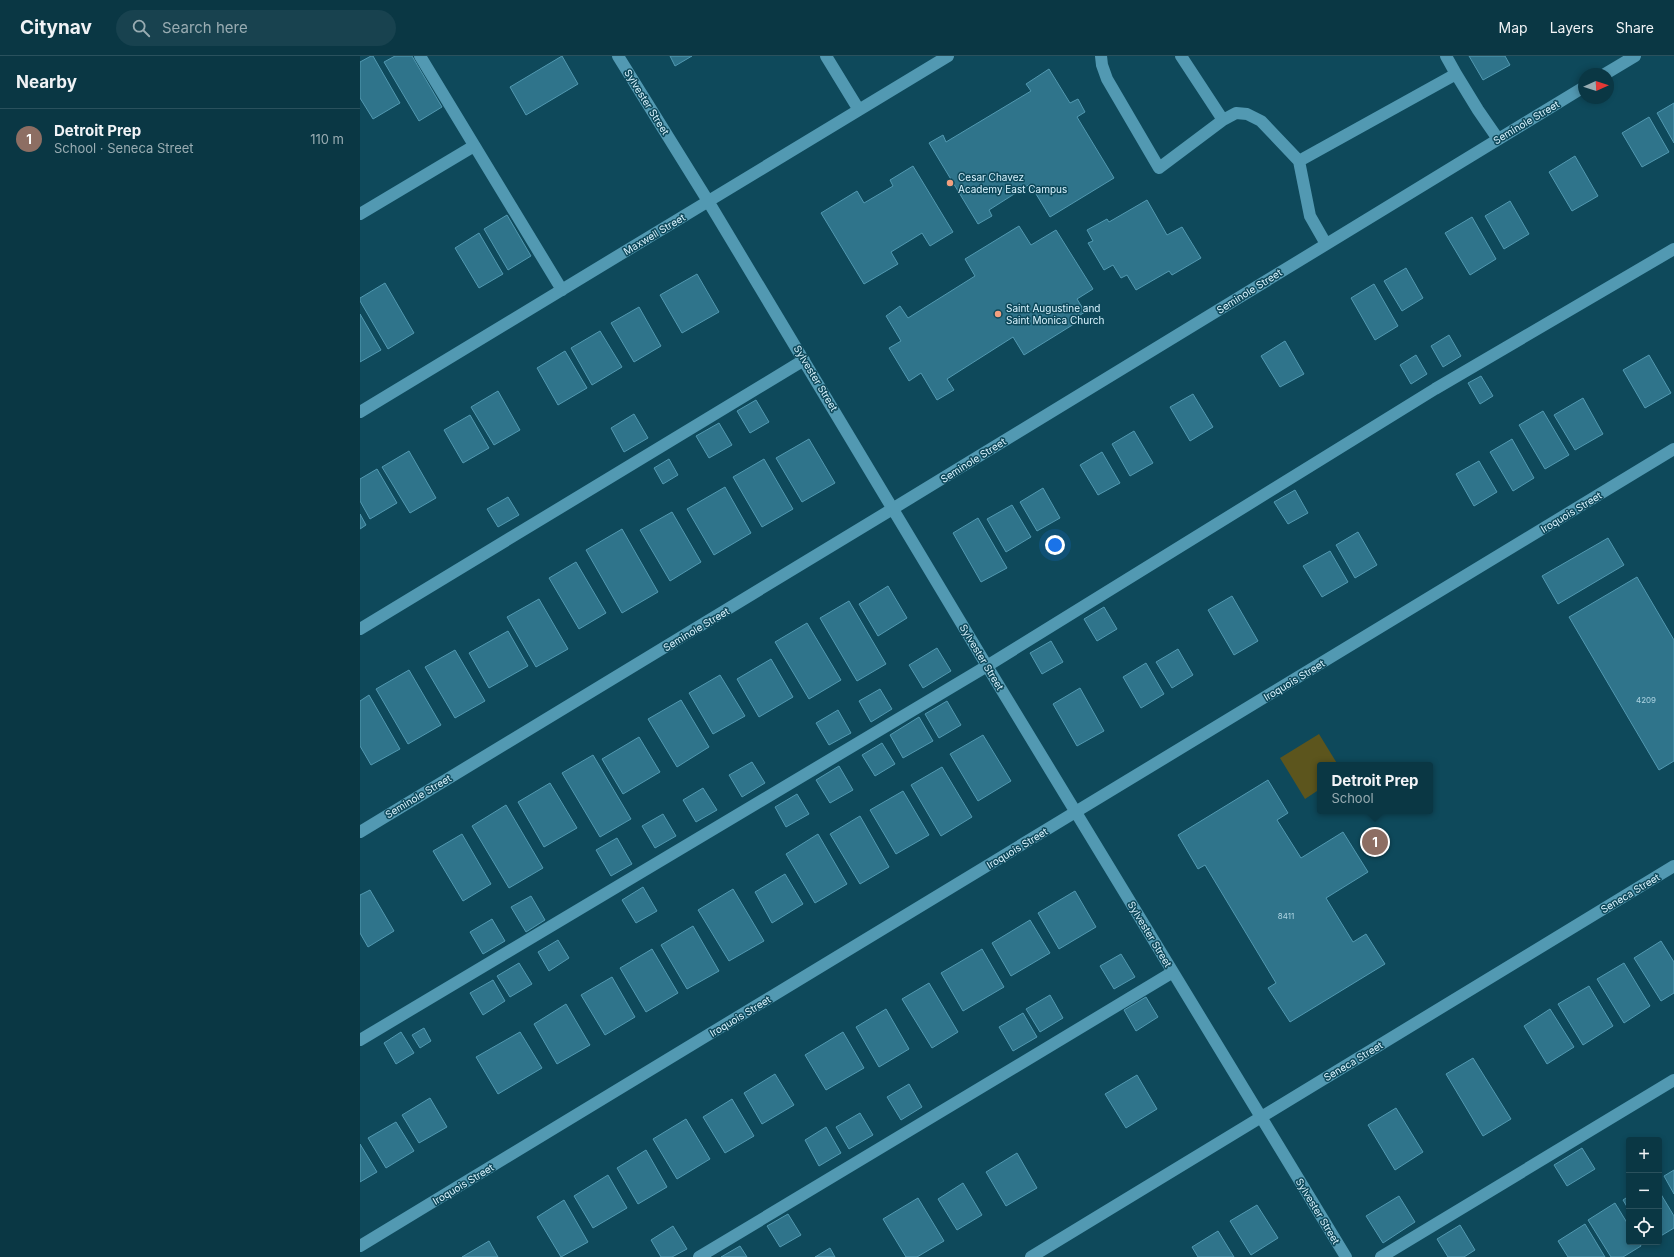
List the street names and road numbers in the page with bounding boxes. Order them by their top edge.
street label: Sylvester Street [622,67,672,138]
street label: Seminole Street [1491,97,1562,146]
street label: Maxwell Street [621,211,688,257]
street label: Seminole Street [1214,266,1284,316]
street label: Sylvester Street [792,343,841,414]
street label: Seminole Street [938,435,1008,485]
street label: Iroquois Street [1538,489,1604,535]
street label: Seminole Street [661,604,732,653]
street label: Sylvester Street [958,622,1007,693]
street label: Iroquois Street [1261,657,1327,703]
street label: Seminole Street [383,771,454,820]
street label: Iroquois Street [984,825,1050,871]
street label: Seneca Street [1598,870,1662,915]
street label: Sylvester Street [1126,899,1175,970]
street label: Iroquois Street [707,993,773,1039]
street label: Seneca Street [1321,1038,1385,1083]
street label: Iroquois Street [430,1161,496,1207]
street label: Sylvester Street [1294,1176,1343,1247]

